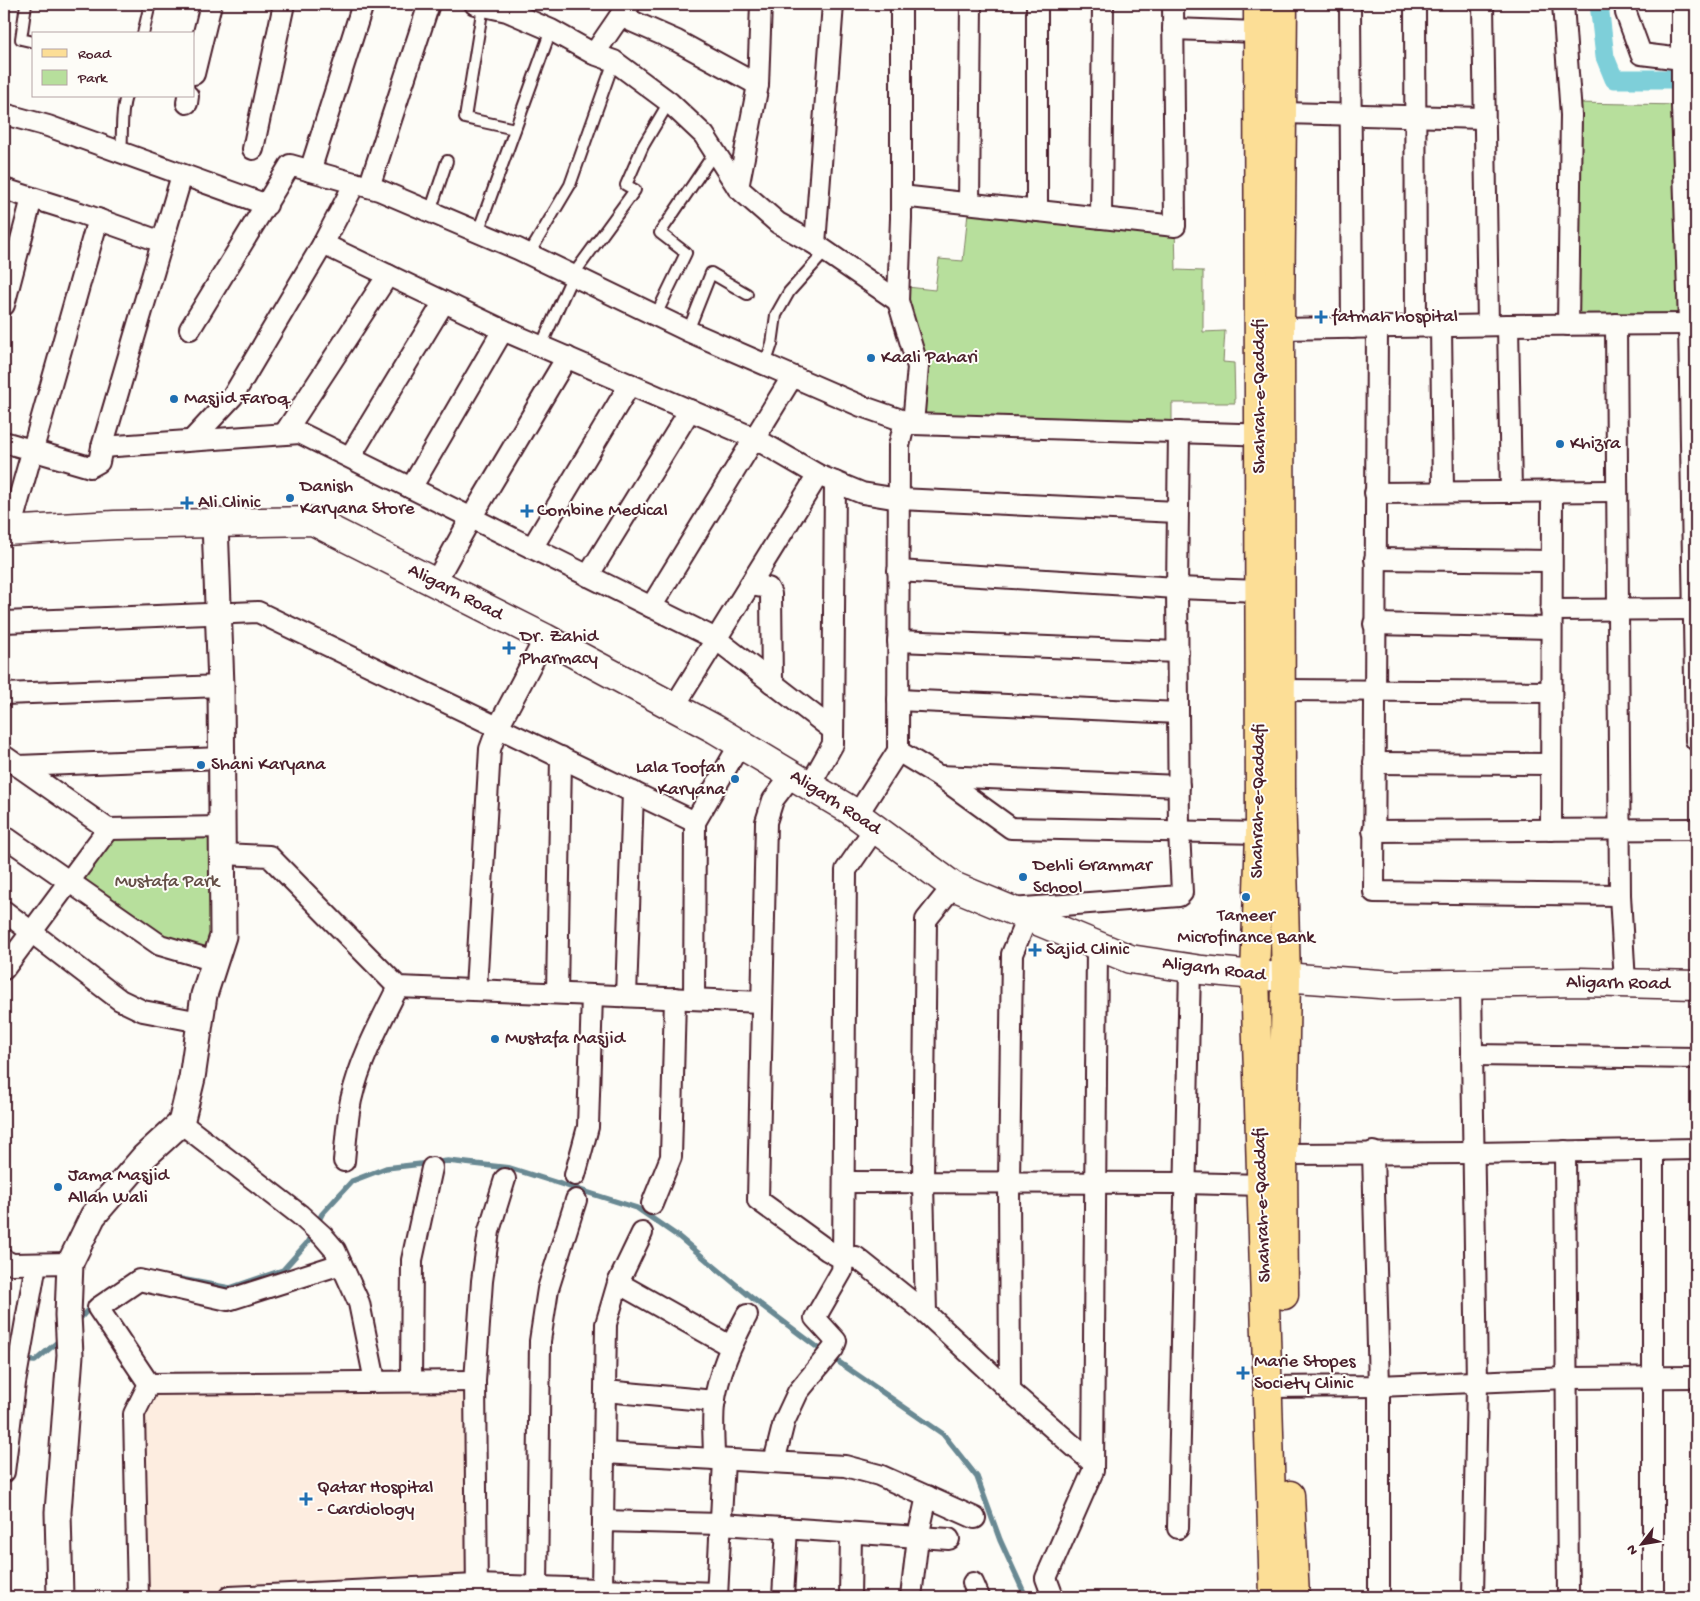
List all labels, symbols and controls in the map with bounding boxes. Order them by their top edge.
legend [32,32,195,98]
text: Road [78,46,112,64]
text: Park [77,70,108,88]
place label: fatmah hospital [1331,306,1458,329]
marker: fatmah hospital [1314,310,1328,324]
street label: Shahrah-e-Qaddafi [1249,318,1272,474]
place label: Kaali Pahari [881,347,978,370]
marker: Kaali Pahari [865,352,877,364]
place label: Masjid Faroq [184,388,291,411]
marker: Masjid Faroq [168,393,180,405]
place label: Khizra [1570,433,1622,456]
marker: Khizra [1554,438,1566,450]
place label: Danish Karyana Store [298,476,415,521]
place label: Ali Clinic [198,492,261,515]
marker: Danish Karyana Store [284,492,296,504]
marker: Ali Clinic [180,496,194,510]
place label: Combine Medical [537,500,668,523]
marker: Combine Medical [521,505,533,517]
street label: Aligarh Road [404,559,508,628]
place label: Dr. Zahid Pharmacy [518,626,600,671]
marker: Dr. Zahid Pharmacy [502,641,516,655]
street label: Shahrah-e-Qaddafi [1246,723,1272,879]
place label: Shani Karyana [211,754,327,777]
place label: Lala Toofan Karyana [636,757,726,802]
marker: Shani Karyana [195,759,207,771]
street label: Aligarh Road [785,765,886,842]
marker: Lala Toofan Karyana [729,773,741,785]
place label: Dehli Grammar School [1031,855,1154,900]
park label: Mustafa Park [115,871,221,894]
marker: Dehli Grammar School [1017,871,1029,883]
marker: Tameer Microfinance Bank [1240,891,1252,903]
place label: Tameer Microfinance Bank [1177,905,1316,950]
place label: Sajid Clinic [1046,939,1129,962]
marker: Sajid Clinic [1028,943,1042,957]
street label: Aligarh Road [1161,952,1269,988]
street label: Aligarh Road [1566,972,1672,996]
place label: Mustafa Masjid [505,1028,627,1051]
marker: Mustafa Masjid [489,1033,501,1045]
street label: Shahrah-e-Qaddafi [1249,1127,1277,1283]
place label: Jama Masjid Allah Wali [68,1165,171,1210]
marker: Jama Masjid Allah Wali [52,1181,64,1193]
place label: Marie Stopes Society Clinic [1254,1351,1356,1396]
marker: Marie Stopes Society Clinic [1236,1366,1250,1380]
place label: Qatar Hospital - Cardiology [317,1477,434,1522]
marker: Qatar Hospital - Cardiology [299,1492,313,1506]
north arrow [1618,1518,1668,1568]
text: N [1623,1541,1643,1558]

